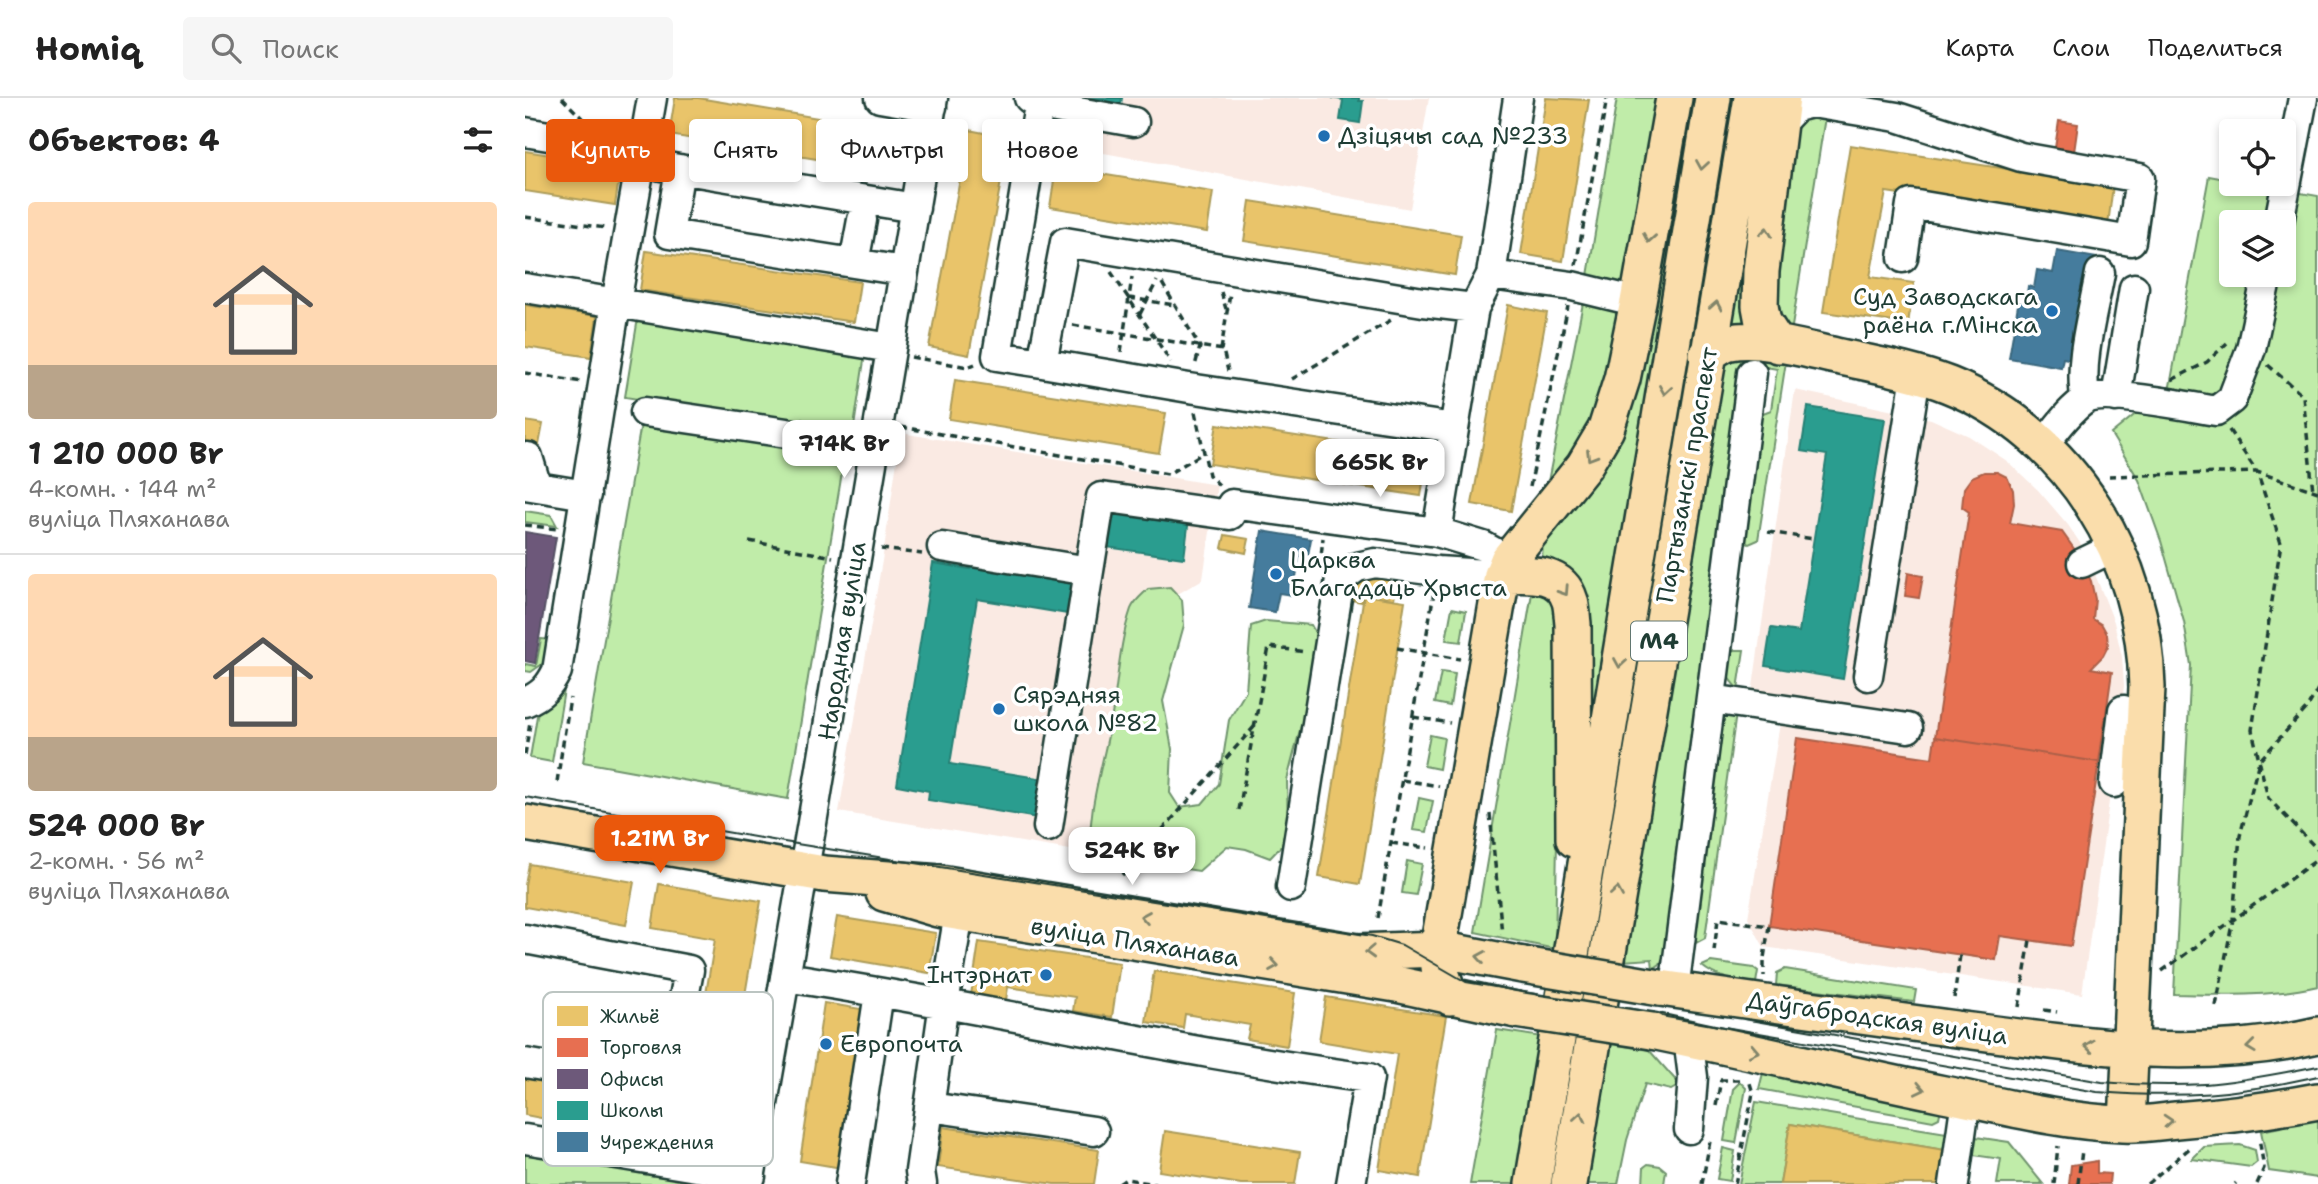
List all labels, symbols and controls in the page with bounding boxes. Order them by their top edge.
search box [183,17,673,80]
text: Homiq [35,26,141,71]
icon: search [207,29,245,67]
text: Поиск [263,31,339,66]
text: Карта [1946,32,2014,64]
text: Слои [2052,32,2110,64]
text: Поделиться [2148,32,2283,64]
chip: Купить [546,119,675,182]
chip: Снять [689,119,802,182]
chip: Фильтры [816,119,968,182]
chip: Новое [982,119,1103,182]
map controls [2219,119,2296,287]
button: locate [2219,119,2296,196]
text: Объектов: 4 [28,120,220,161]
place label: Дзіцячы сад №233 [1338,120,1568,152]
icon: filters [459,121,497,159]
marker: Дзіцячы сад №233 [1316,128,1332,144]
one-way arrow [1695,159,1710,171]
button: layers [2219,210,2296,287]
one-way arrow [1759,226,1774,238]
one-way arrow [1642,232,1657,244]
icon: home [200,247,326,373]
place label: Суд Заводскага раёна г.Мінска [1853,281,2038,341]
one-way arrow [1708,300,1723,311]
marker: Суд Заводскага раёна г.Мінска [2044,303,2060,319]
street label: Партызанскі праспект [1649,344,1725,605]
one-way arrow [1658,384,1673,396]
pin: 714K Br [779,420,909,480]
text: 714K Br [798,428,890,458]
text: 1 210 000 Br [28,433,224,474]
pin: 665K Br [1315,440,1445,499]
text: 665K Br [1332,447,1428,477]
one-way arrow [1586,448,1599,461]
text: 4-комн. · 144 m² [28,474,217,504]
text: вуліца Пляханава [28,504,230,534]
street label: Народная вуліца [810,539,874,743]
place label: Царква Благадаць Хрыста [1290,544,1507,604]
marker: Царква Благадаць Хрыста [1268,566,1284,582]
one-way arrow [1555,583,1568,596]
icon: home [200,619,326,745]
road number: М4 [1631,622,1687,660]
one-way arrow [1613,657,1628,668]
place label: Сярэдняя школа №82 [1013,679,1158,739]
marker: Сярэдняя школа №82 [991,701,1007,717]
text: 524 000 Br [28,805,205,846]
pin: 1.21M Br [588,816,732,875]
text: 1.21M Br [610,823,710,853]
pin: 524K Br [1067,828,1197,887]
text: 524K Br [1084,835,1180,865]
text: 2-комн. · 56 m² [28,846,205,876]
text: вуліца Пляханава [28,876,230,906]
one-way arrow [1609,886,1624,898]
street label: вуліца Пляханава [1029,910,1241,974]
one-way arrow [1139,910,1151,925]
one-way arrow [1364,944,1374,960]
one-way arrow [1475,950,1487,965]
one-way arrow [1268,957,1280,972]
place label: Інтэрнат [927,959,1033,991]
marker: Інтэрнат [1038,967,1054,983]
street label: Даўгабродская вуліца [1744,984,2010,1052]
legend [543,992,773,1166]
text: Жильё [600,1004,660,1029]
place label: Европочта [840,1028,963,1060]
text: Торговля [600,1035,682,1060]
marker: Европочта [818,1036,834,1052]
one-way arrow [2083,1039,2094,1054]
one-way arrow [2245,1039,2257,1054]
one-way arrow [1748,1043,1760,1058]
text: Офисы [600,1067,664,1092]
one-way arrow [1914,1081,1926,1096]
text: Школы [600,1098,664,1123]
one-way arrow [1572,1111,1587,1123]
one-way arrow [2163,1114,2174,1129]
text: Учреждения [600,1130,714,1155]

